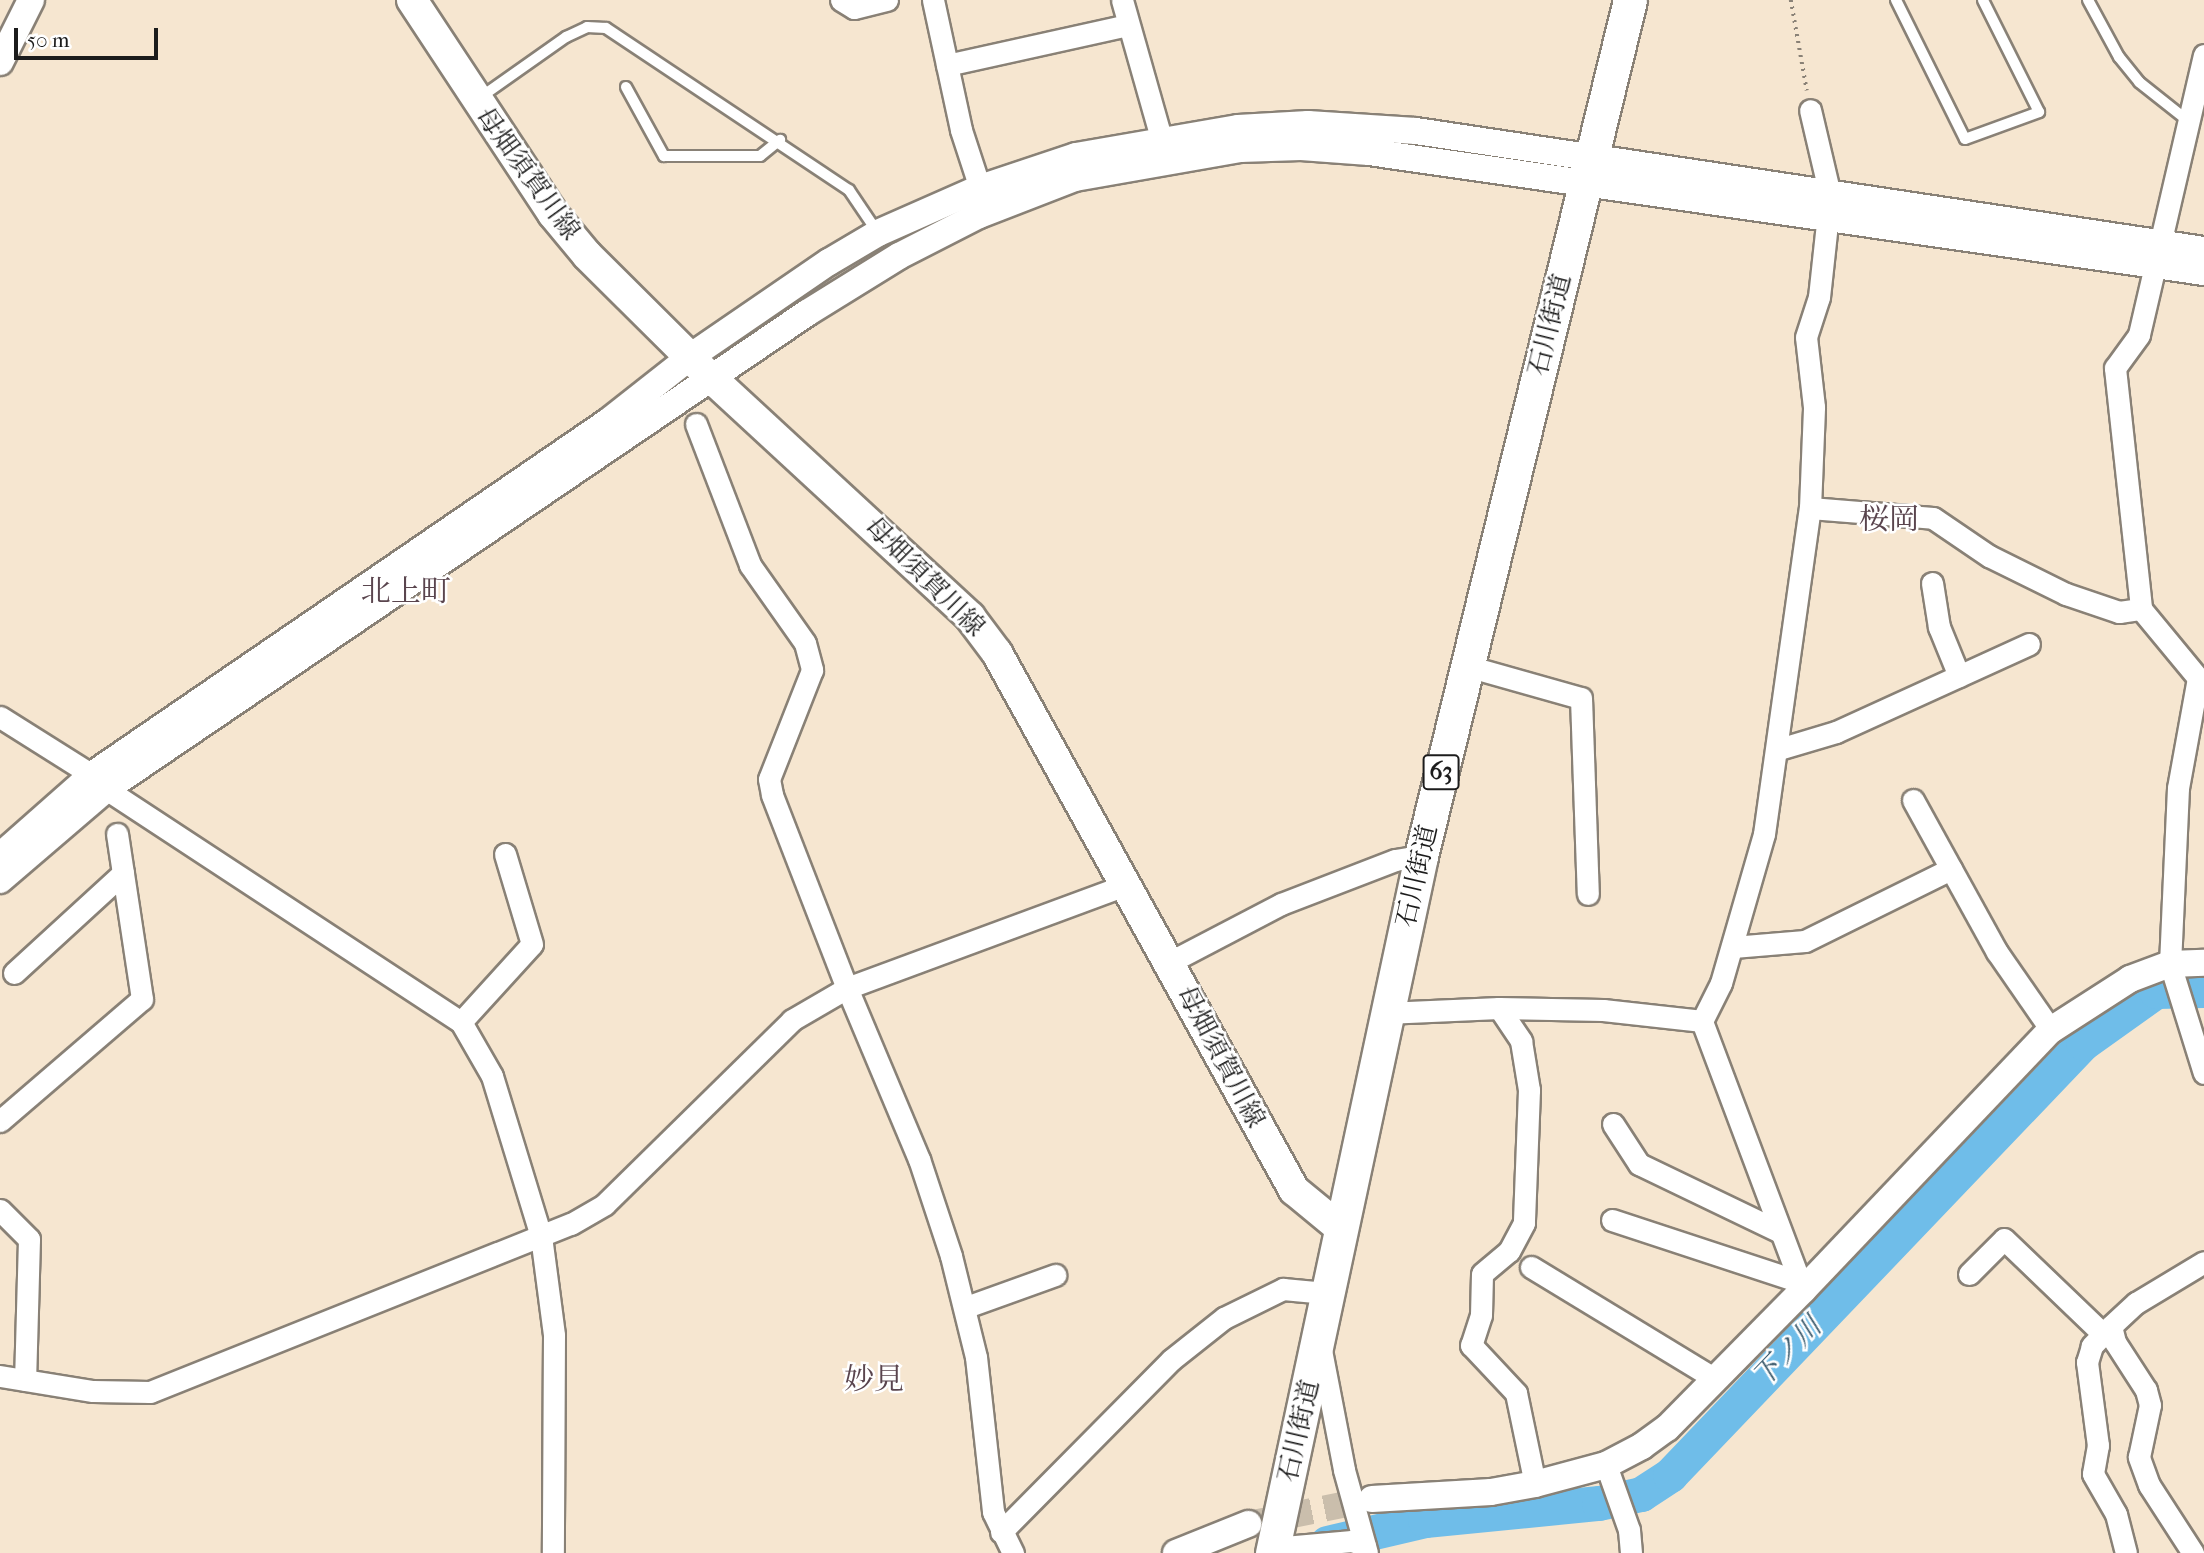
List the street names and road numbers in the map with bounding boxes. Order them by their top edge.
street label: 母畑須賀川線 [470,102,586,246]
street label: 石川街道 [1522,271,1578,379]
street label: 母畑須賀川線 [859,511,991,643]
road number: 63 [1422,752,1460,792]
street label: 石川街道 [1390,822,1444,930]
street label: 母畑須賀川線 [1171,981,1271,1133]
street label: 石川街道 [1272,1377,1326,1485]

